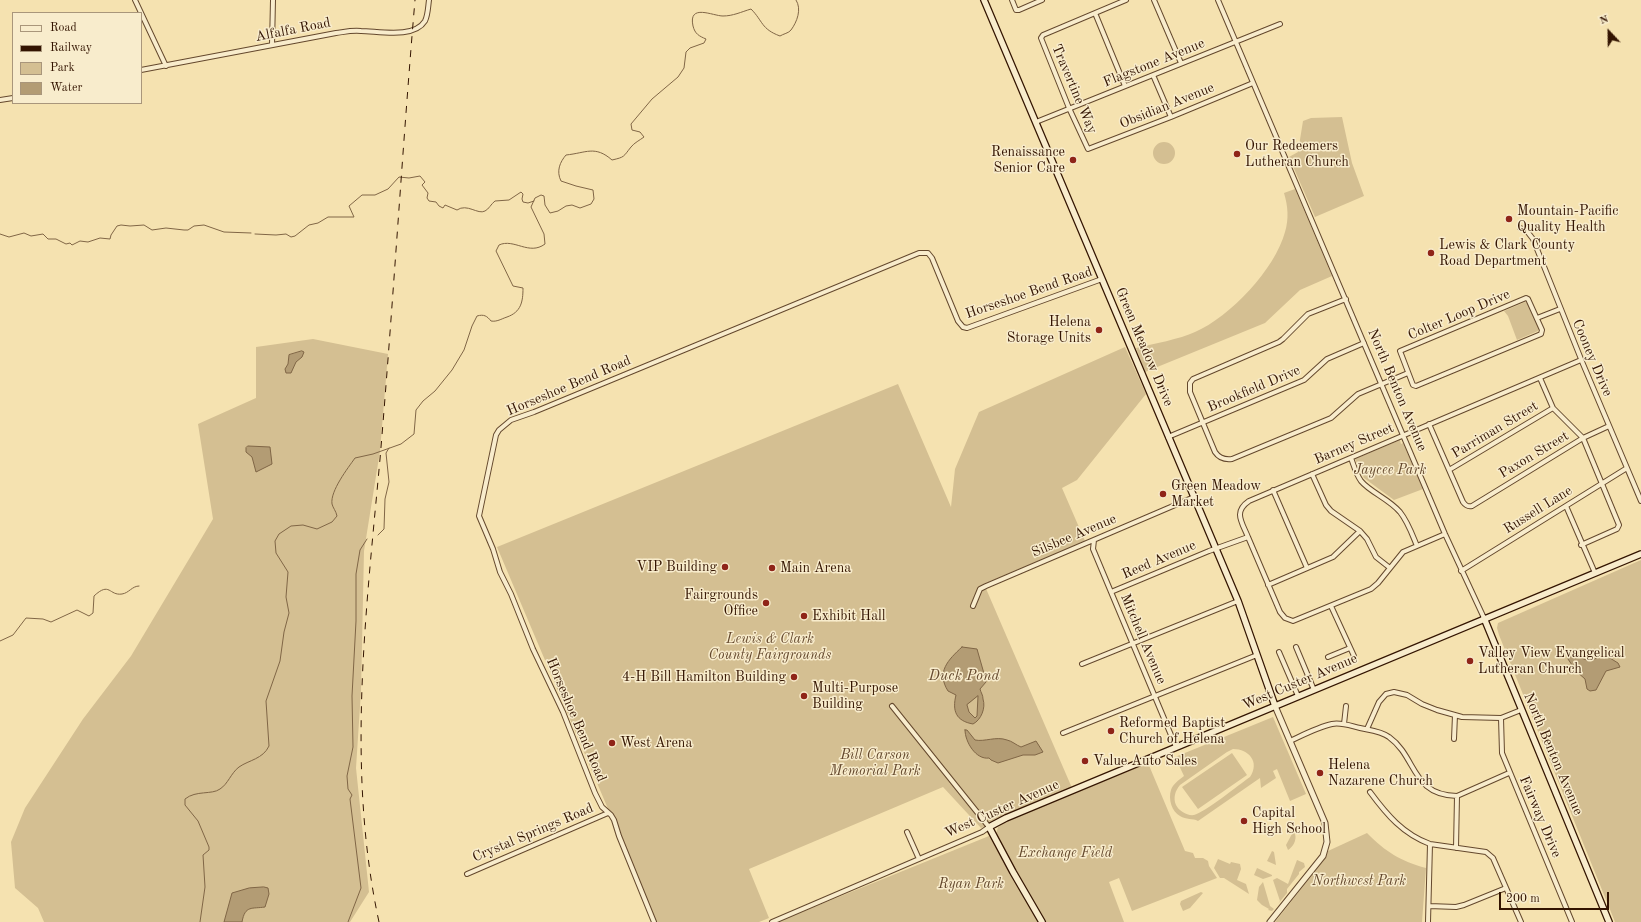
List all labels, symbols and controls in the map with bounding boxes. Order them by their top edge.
legend [12,12,142,104]
north arrow [1589,12,1629,52]
street label: Alfalfa Road [254,14,332,46]
text: N [1598,14,1610,27]
text: Road [50,22,77,34]
street label: Flagstone Avenue [1101,35,1207,91]
text: Railway [50,42,92,54]
street label: Travertine Way [1048,42,1100,136]
text: Park [50,62,75,74]
street label: Obsidian Avenue [1117,79,1217,133]
text: Water [50,82,82,94]
place label: Our Redeemers Lutheran Church [1245,138,1349,170]
place label: Renaissance Senior Care [991,144,1065,176]
marker: Our Redeemers Lutheran Church [1232,149,1242,159]
marker: Renaissance Senior Care [1068,155,1078,165]
place label: Mountain-Pacific Quality Health [1517,203,1618,236]
marker: Mountain-Pacific Quality Health [1504,214,1514,224]
place label: Lewis & Clark County Road Department [1439,237,1575,270]
marker: Lewis & Clark County Road Department [1426,248,1436,258]
street label: Horseshoe Bend Road [963,263,1095,323]
street label: Green Meadow Drive [1111,285,1177,409]
street label: Colter Loop Drive [1405,286,1513,344]
place label: Helena Storage Units [1007,314,1091,346]
street label: Cooney Drive [1568,317,1616,399]
marker: Helena Storage Units [1094,325,1104,335]
street label: North Benton Avenue [1364,326,1430,454]
street label: Horseshoe Bend Road [504,352,634,420]
street label: Brookfield Drive [1205,362,1303,416]
street label: Parriman Street [1449,398,1541,462]
street label: Barney Street [1312,420,1396,468]
street label: Paxon Street [1496,428,1572,482]
park label: Jaycee Park [1354,462,1426,478]
place label: Green Meadow Market [1171,478,1261,510]
street label: Russell Lane [1501,482,1575,538]
marker: Green Meadow Market [1158,489,1168,499]
street label: Silsbee Avenue [1029,511,1119,561]
street label: Reed Avenue [1120,537,1198,583]
place label: VIP Building [636,559,717,575]
place label: Main Arena [780,560,851,576]
marker: VIP Building [720,562,730,572]
marker: Main Arena [767,563,777,573]
place label: Fairgrounds Office [684,587,758,620]
street label: Mitchell Avenue [1116,591,1170,687]
marker: Fairgrounds Office [761,598,771,608]
place label: Exhibit Hall [812,608,886,624]
marker: Exhibit Hall [799,611,809,621]
park label: Lewis & Clark County Fairgrounds [709,631,831,664]
place label: Valley View Evangelical Lutheran Church [1478,645,1625,678]
street label: West Custer Avenue [1240,650,1360,714]
street label: Horseshoe Bend Road [542,655,610,785]
marker: Valley View Evangelical Lutheran Church [1465,656,1475,666]
water label: Duck Pond [928,667,1000,685]
place label: 4-H Bill Hamilton Building [622,669,786,685]
marker: 4-H Bill Hamilton Building [789,672,799,682]
place label: Multi-Purpose Building [812,680,898,712]
street label: North Benton Avenue [1520,690,1586,818]
marker: Multi-Purpose Building [799,691,809,701]
place label: Reformed Baptist Church of Helena [1119,715,1225,748]
marker: Reformed Baptist Church of Helena [1106,726,1116,736]
place label: West Arena [620,735,692,751]
marker: West Arena [607,738,617,748]
park label: Bill Carson Memorial Park [829,747,921,780]
place label: Value Auto Sales [1093,753,1197,769]
marker: Value Auto Sales [1080,756,1090,766]
place label: Helena Nazarene Church [1328,757,1433,790]
marker: Helena Nazarene Church [1315,768,1325,778]
street label: Fairway Drive [1515,774,1565,860]
street label: West Custer Avenue [942,776,1062,842]
street label: Crystal Springs Road [470,800,596,866]
place label: Capital High School [1252,805,1326,838]
marker: Capital High School [1239,816,1249,826]
park label: Exchange Field [1018,845,1112,861]
park label: Northwest Park [1312,873,1406,889]
park label: Ryan Park [938,876,1004,892]
scale bar [1501,884,1611,910]
text: 200 m [1506,893,1540,905]

